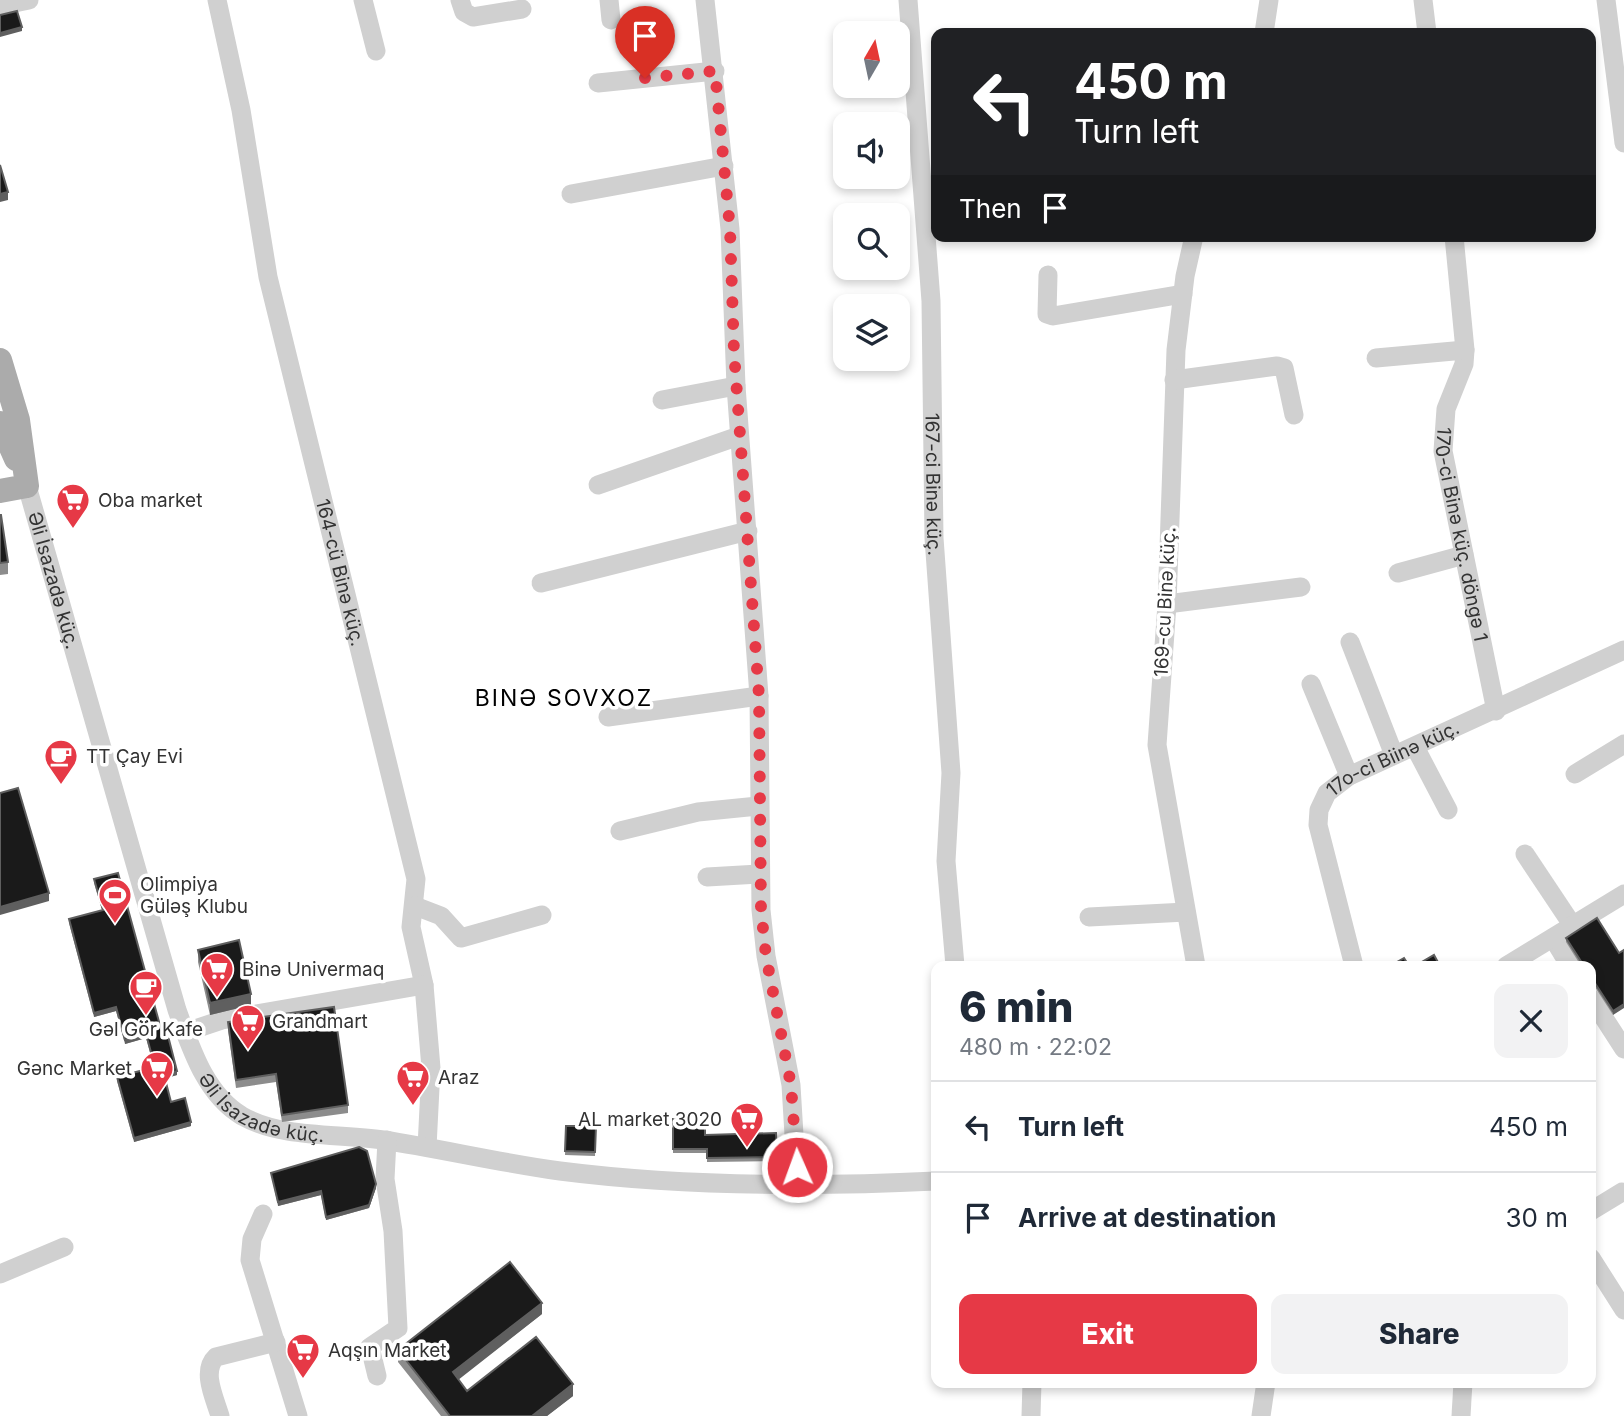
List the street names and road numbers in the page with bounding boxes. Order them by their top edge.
street label: 167-ci Binə küç. [921,413,947,556]
street label: 170-ci Binə küç. döngə 1 [1431,426,1493,643]
street label: 164-cü Binə küç. [311,497,370,648]
street label: Əli İsazadə küç. [23,509,85,652]
street label: 169-cu Binə küç. [1150,526,1180,678]
street label: 17o-ci Biinə küç. [1321,716,1463,801]
street label: Əli İsazadə küç. [194,1069,325,1147]

